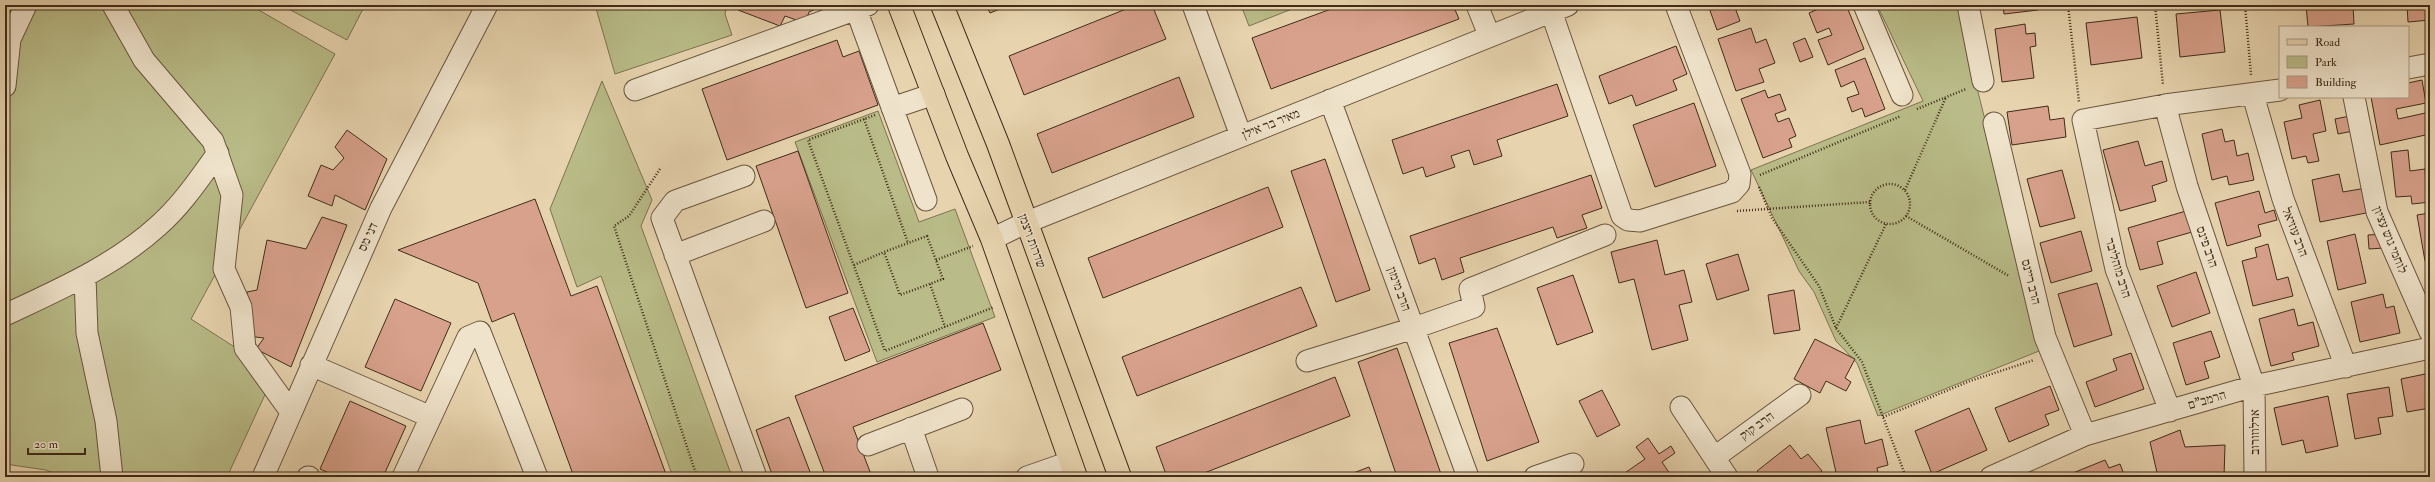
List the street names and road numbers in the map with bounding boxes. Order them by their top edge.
street label: מאיר בר אילן [1240,105,1302,143]
street label: לוחמי גוש עציון [2369,204,2411,276]
street label: הרב עוזיאל [2278,205,2312,259]
street label: שדרות ויצמן [1015,212,1049,270]
street label: דני מס [354,220,382,254]
street label: הרב פינס [2192,224,2222,270]
street label: הרב מוהליבר [2101,236,2135,300]
street label: הרב ריינס [2018,258,2044,306]
street label: הרב מימון [1384,265,1414,314]
street label: הרמב"ם [2186,387,2228,413]
street label: הרב קוק [1737,408,1777,444]
street label: ארלוזורוב [2247,409,2263,455]

